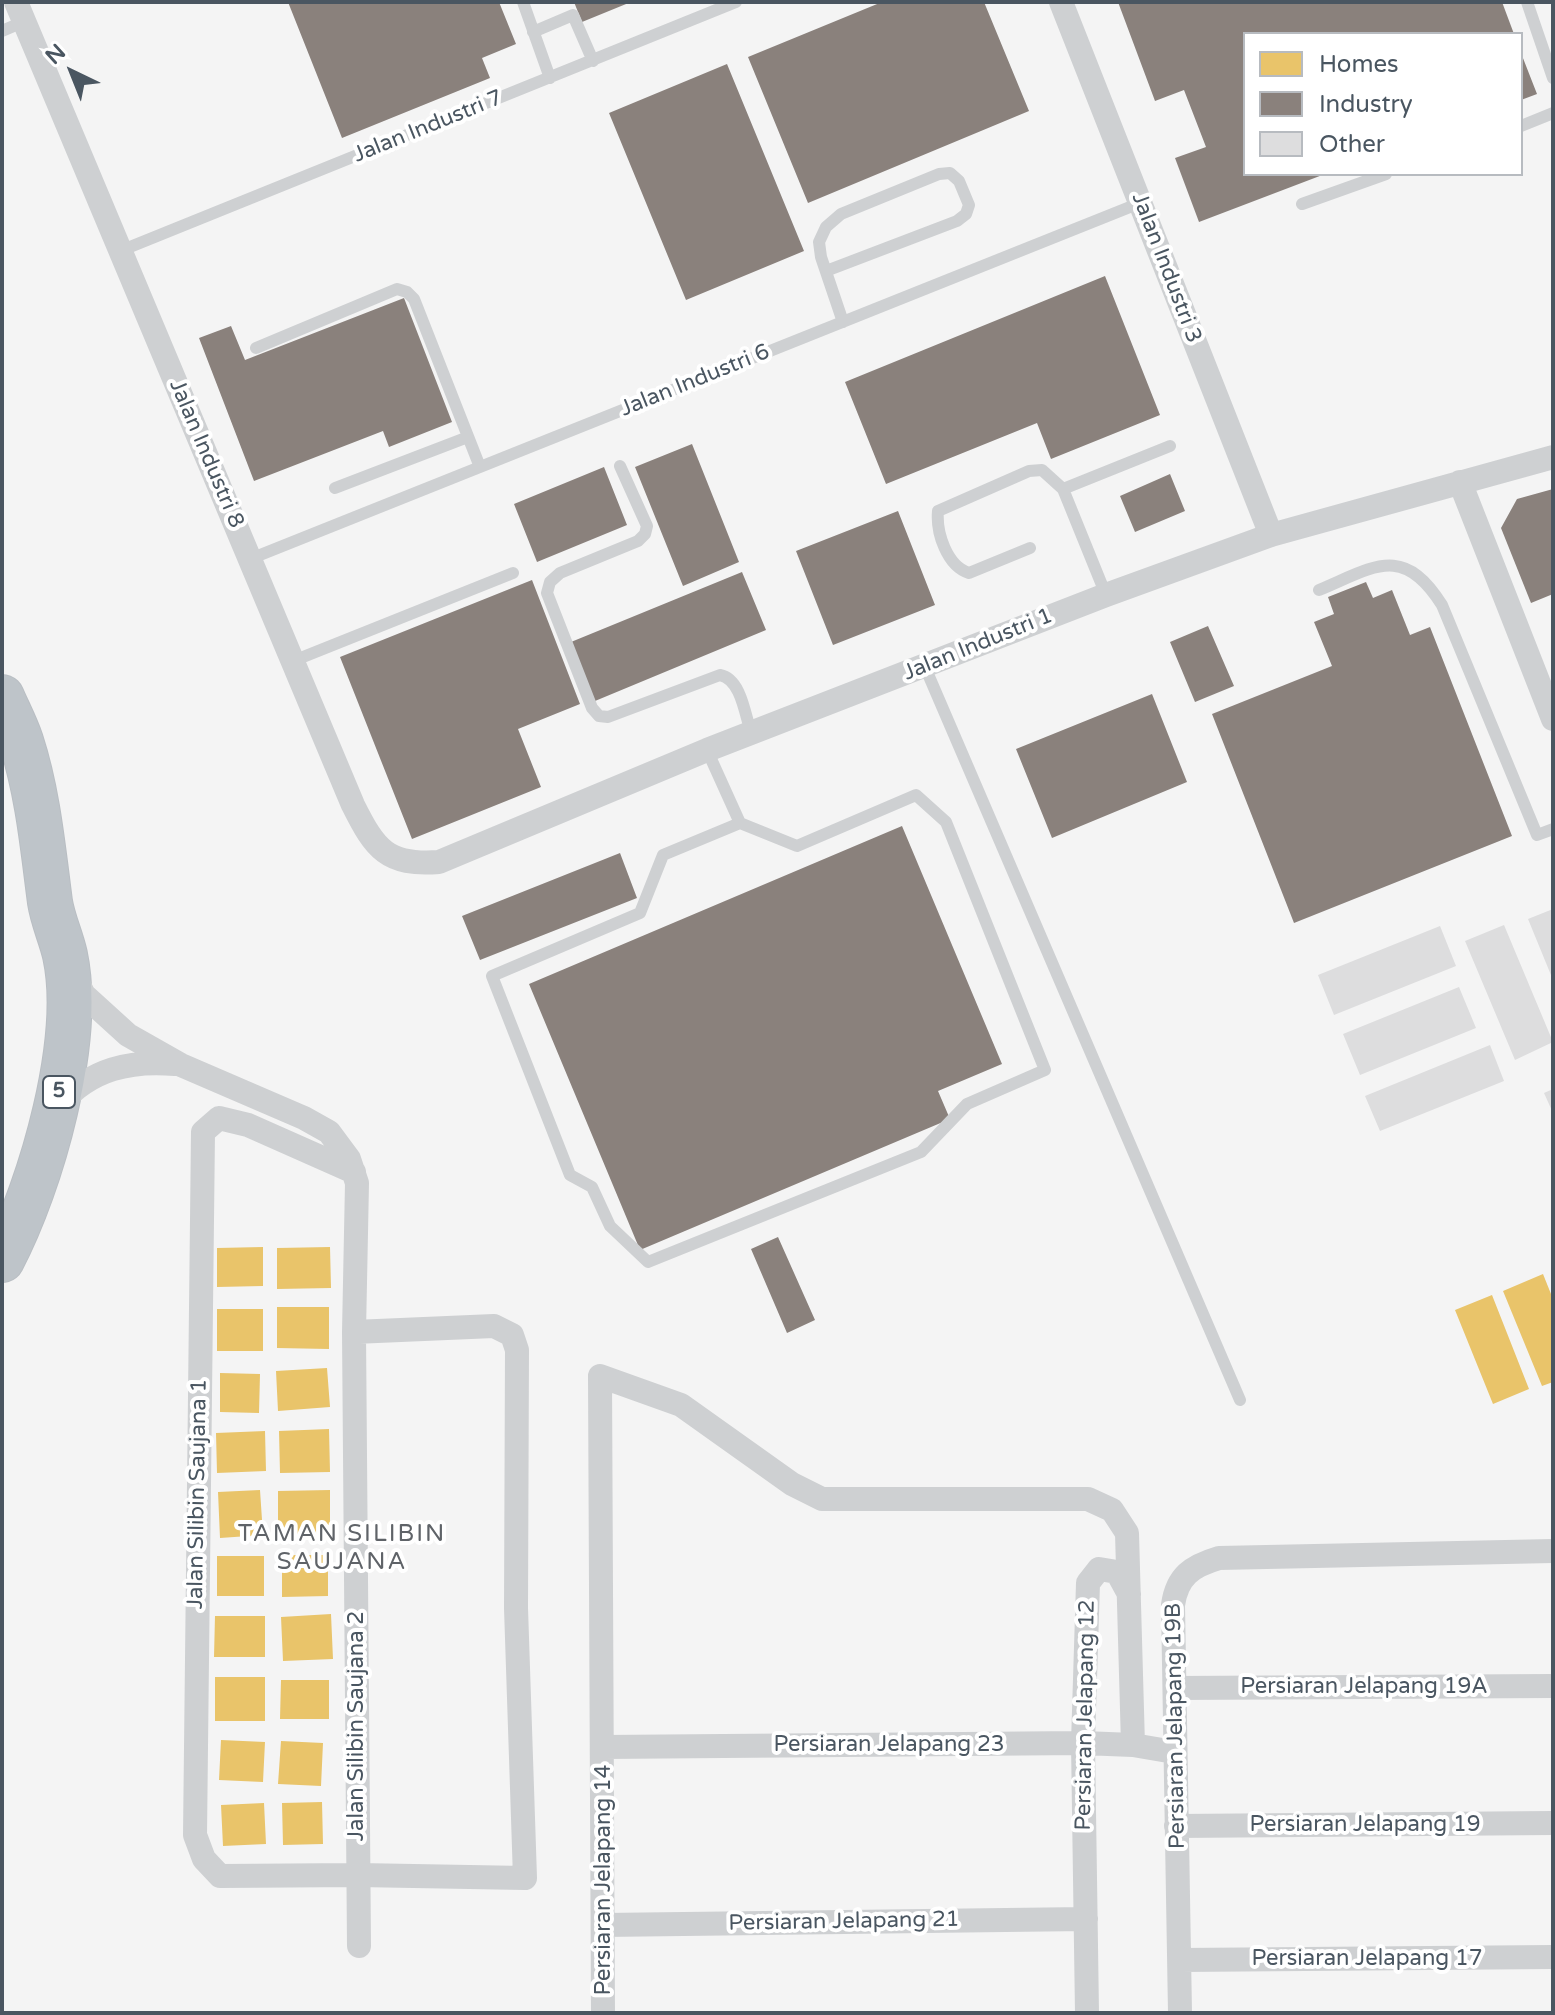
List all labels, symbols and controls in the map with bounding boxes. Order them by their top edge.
north arrow [32,32,112,112]
legend [1243,32,1523,176]
text: N [40,39,71,70]
text: Homes [1319,50,1399,79]
street label: Jalan Industri 7 [350,85,506,169]
text: Industry [1319,90,1413,119]
text: Other [1319,130,1385,159]
street label: Jalan Industri 3 [1125,189,1207,347]
street label: Jalan Industri 6 [617,339,773,423]
street label: Jalan Industri 8 [163,376,249,532]
street label: Jalan Industri 1 [900,603,1056,687]
road number: 5 [43,1076,75,1108]
street label: Jalan Silibin Saujana 1 [183,1379,213,1609]
district label: TAMAN SILIBIN SAUJANA [238,1521,446,1577]
street label: Persiaran Jelapang 12 [1071,1599,1101,1831]
street label: Persiaran Jelapang 19B [1161,1603,1191,1849]
street label: Jalan Silibin Saujana 2 [344,1611,370,1841]
street label: Persiaran Jelapang 19A [1240,1674,1488,1700]
street label: Persiaran Jelapang 23 [773,1732,1005,1758]
street label: Persiaran Jelapang 14 [591,1764,617,1996]
street label: Persiaran Jelapang 19 [1249,1812,1481,1838]
street label: Persiaran Jelapang 21 [728,1907,960,1937]
street label: Persiaran Jelapang 17 [1251,1946,1483,1972]

